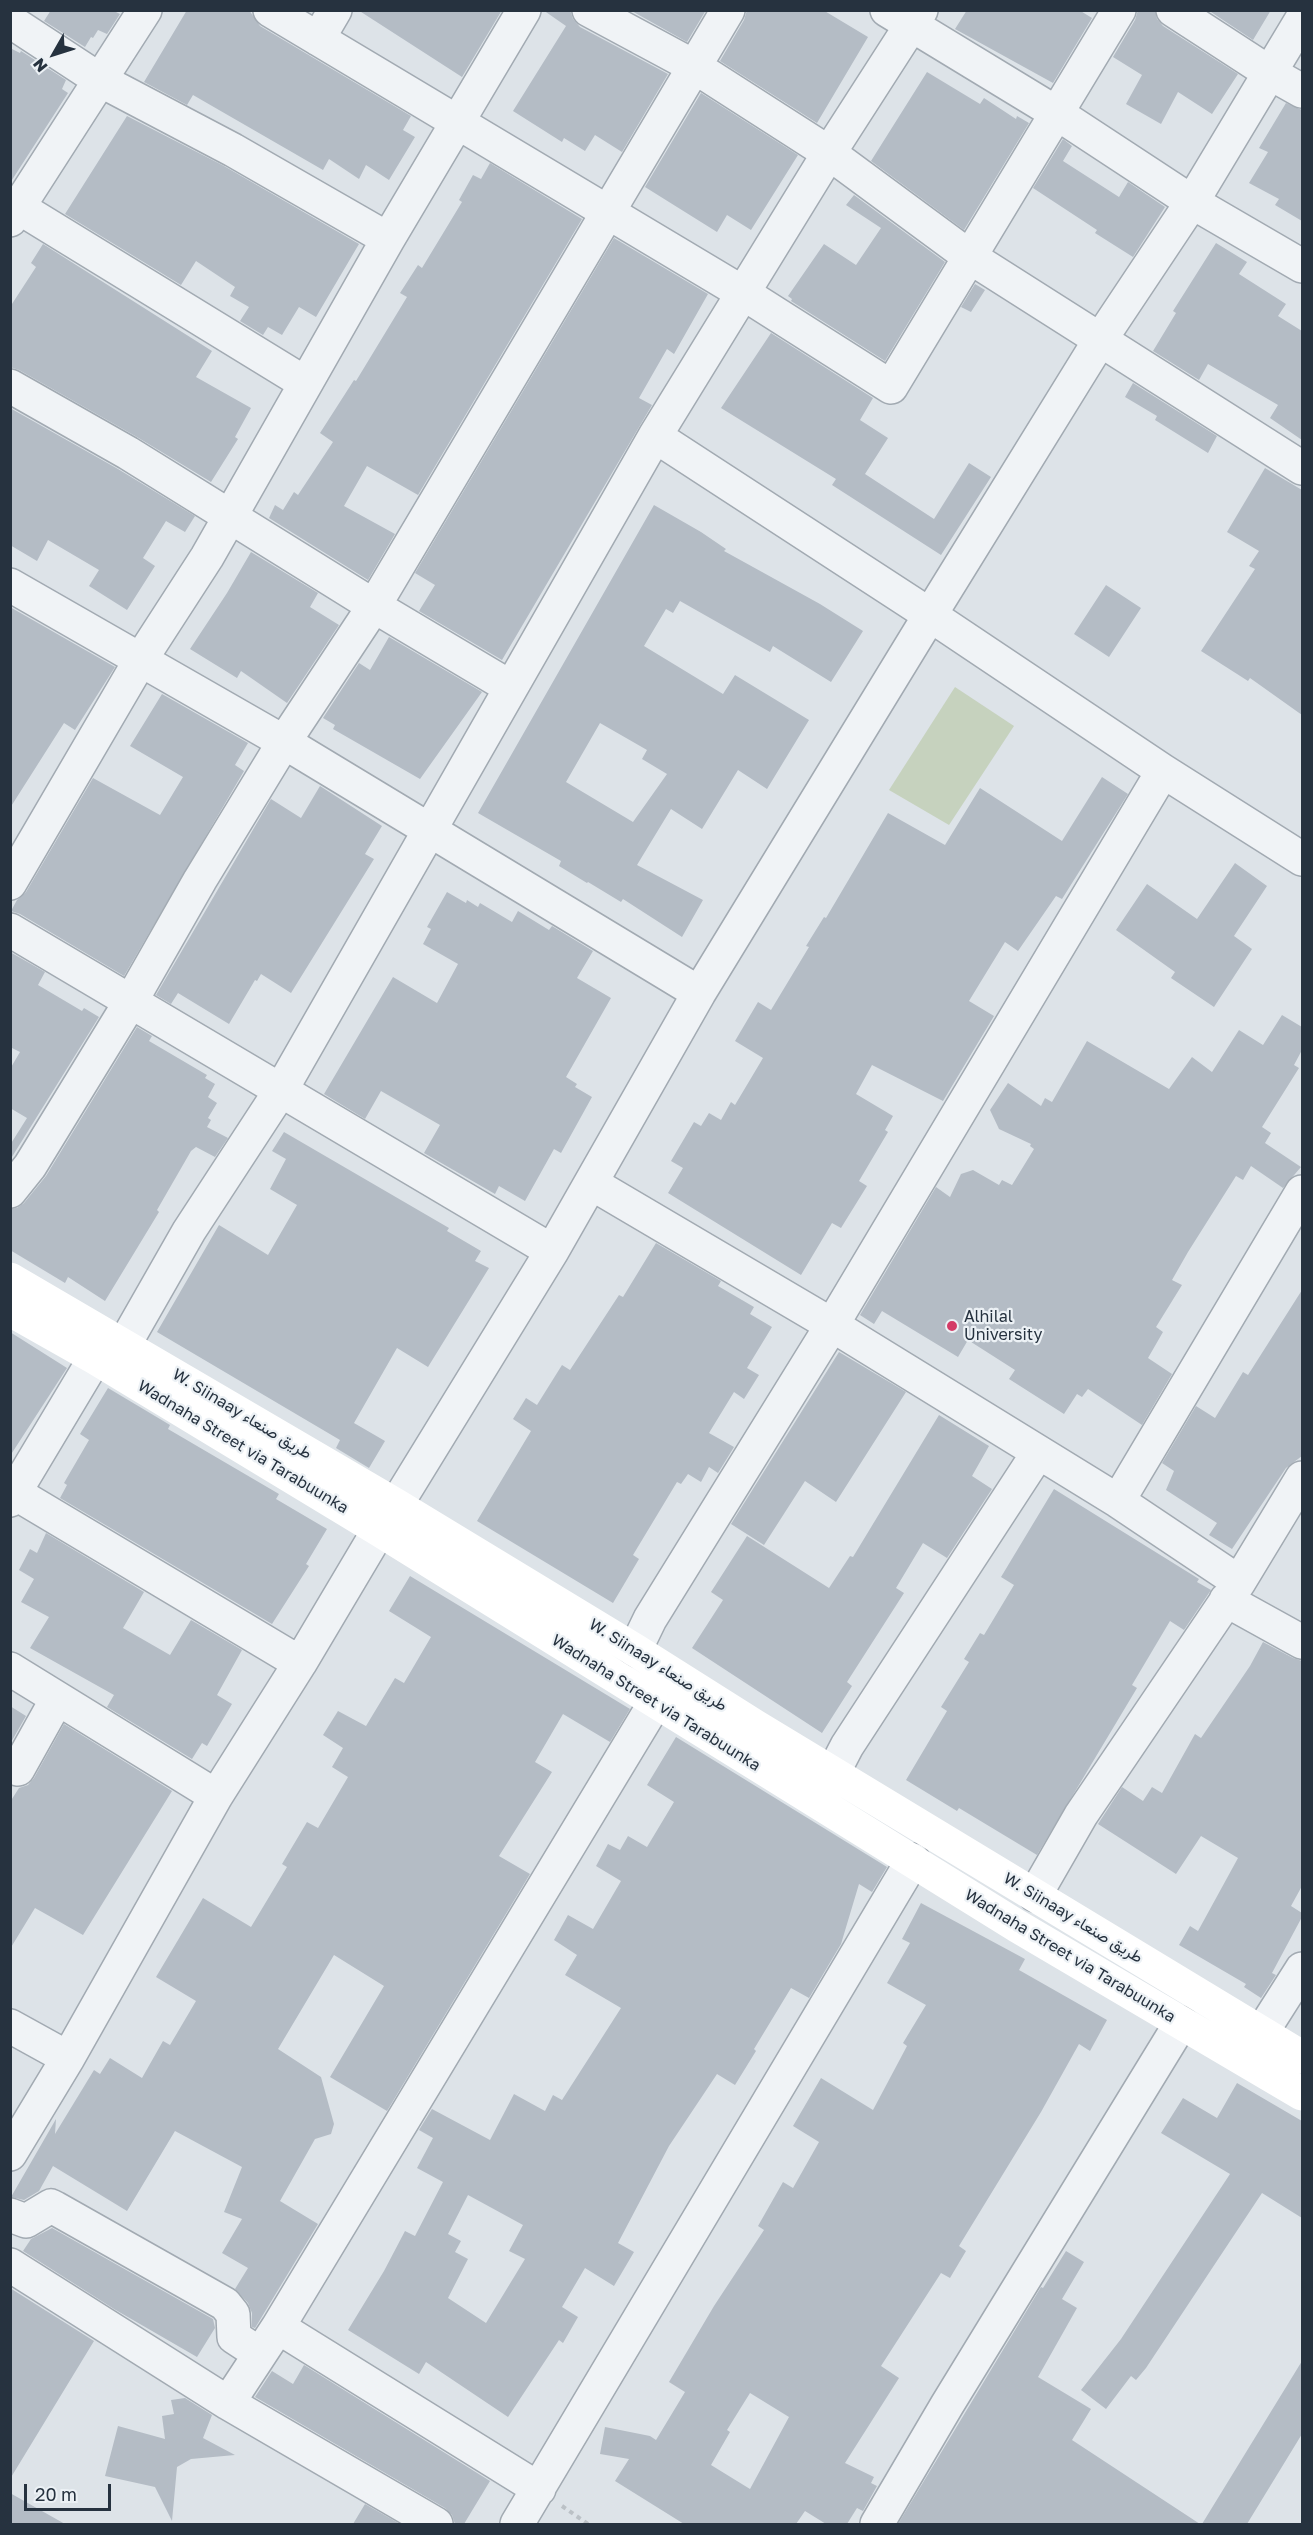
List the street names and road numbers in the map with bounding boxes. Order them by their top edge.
street label: W. Siinaay طريق صنعاء [169,1365,315,1463]
street label: Wadnaha Street via Tarabuunka [134,1376,352,1518]
street label: W. Siinaay طريق صنعاء [585,1615,731,1715]
street label: Wadnaha Street via Tarabuunka [548,1631,764,1775]
street label: W. Siinaay طريق صنعاء [1000,1869,1146,1967]
street label: Wadnaha Street via Tarabuunka [961,1885,1179,2027]

